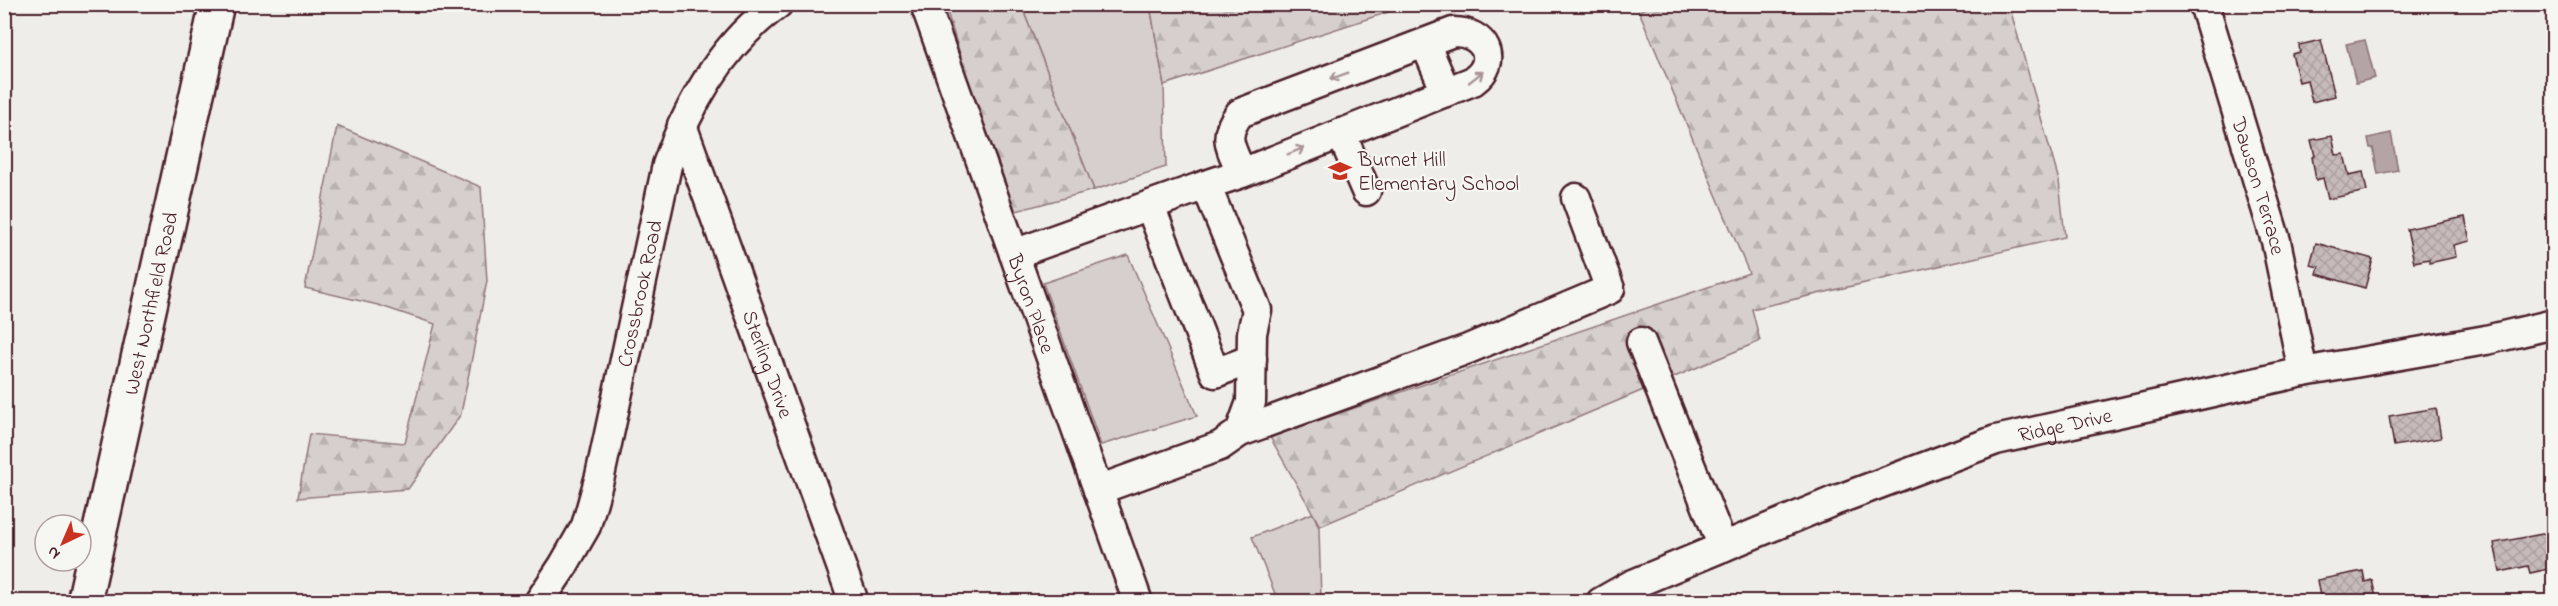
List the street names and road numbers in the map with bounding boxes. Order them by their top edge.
street label: Dawson Terrace [2222,113,2292,258]
street label: West Northfield Road [117,209,187,398]
street label: Crossbrook Road [611,218,672,370]
street label: Byron Place [998,250,1061,359]
street label: Sterling Drive [733,306,800,423]
street label: Ridge Drive [2016,402,2116,452]

